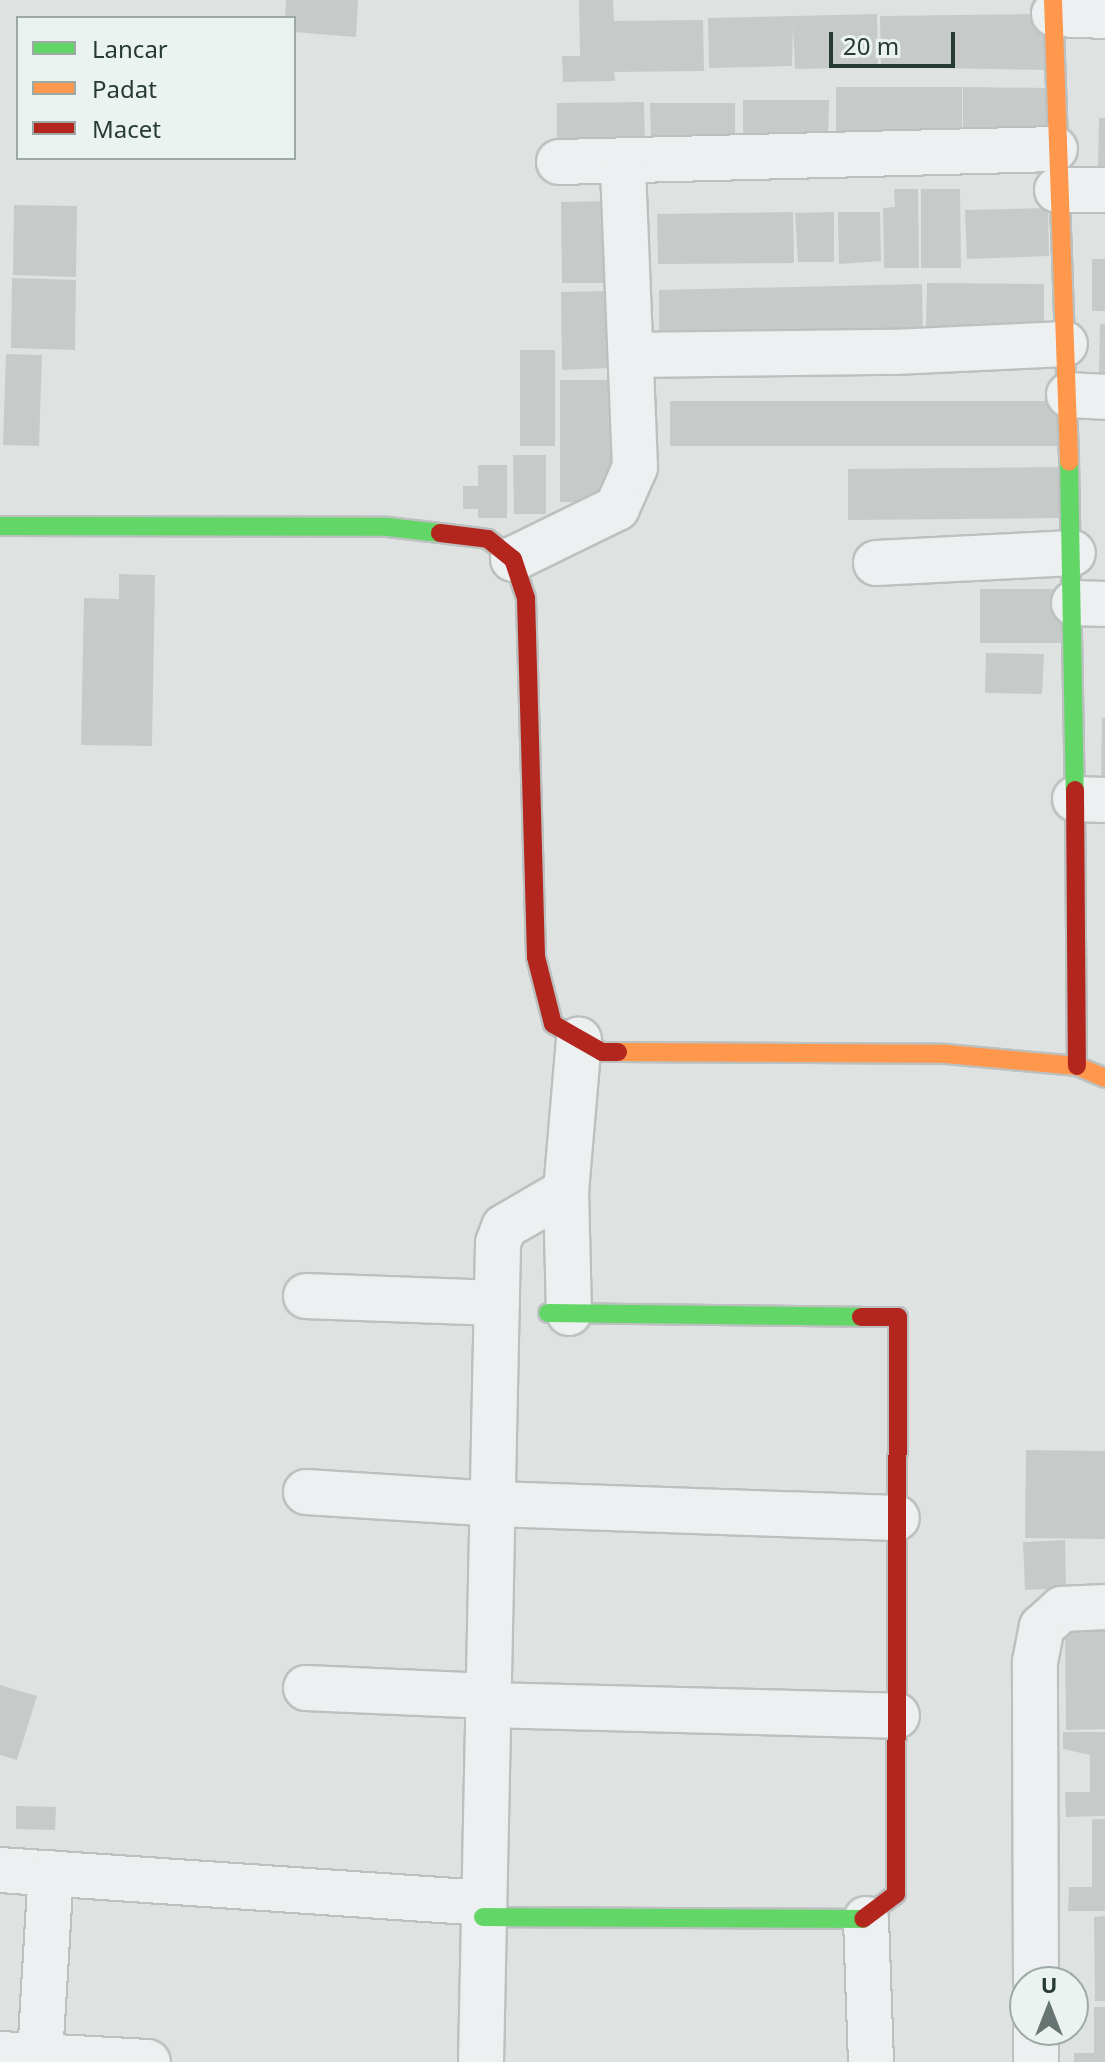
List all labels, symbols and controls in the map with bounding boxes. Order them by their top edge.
legend [16,16,296,160]
scale bar [833,16,959,66]
text: 20 m [843,29,899,62]
text: Lancar [92,32,168,65]
text: Padat [92,72,157,105]
text: Macet [92,112,161,145]
north arrow [1009,1966,1089,2046]
text: U [1041,1969,1057,1999]

